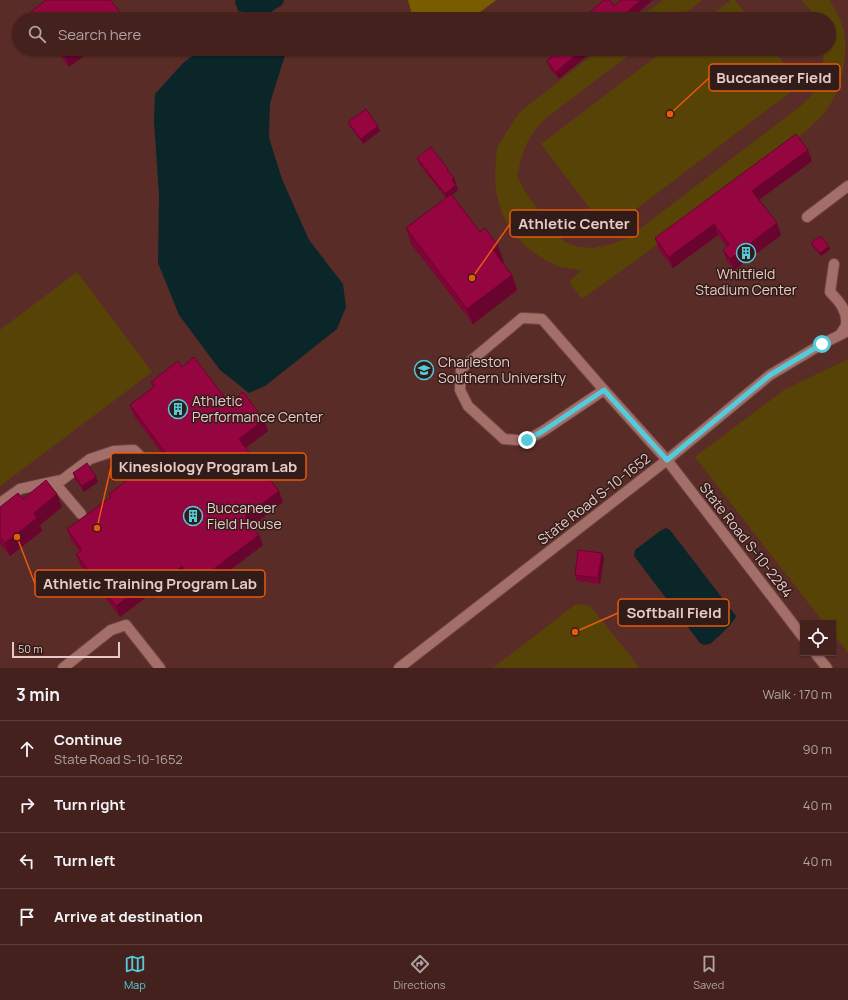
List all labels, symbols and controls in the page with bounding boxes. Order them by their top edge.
search box [12,12,836,56]
icon: search [26,23,48,45]
text: Search here [58,24,141,45]
callout: Buccaneer Field [709,64,840,91]
text: Buccaneer Field [716,67,832,88]
callout: Athletic Center [510,210,638,237]
text: Athletic Center [518,213,630,234]
building icon: Whitfield Stadium Center [735,242,757,264]
place label: Whitfield Stadium Center [695,264,797,299]
route start [813,335,831,353]
place label: Charleston Southern University [438,352,567,387]
school or university icon: Charleston Southern University [413,359,435,381]
place label: Athletic Performance Center [192,391,323,426]
building icon: Athletic Performance Center [167,398,189,420]
route end [518,431,536,449]
street label: State Road S-10-1652 [533,448,654,549]
callout: Kinesiology Program Lab [111,453,306,480]
text: Kinesiology Program Lab [119,456,297,477]
street label: State Road S-10-2284 [695,478,797,601]
place label: Buccaneer Field House [207,498,282,533]
building icon: Buccaneer Field House [182,505,204,527]
callout: Athletic Training Program Lab [35,570,265,597]
text: Athletic Training Program Lab [43,573,257,594]
callout: Softball Field [618,599,729,626]
text: Softball Field [626,602,722,623]
map controls [800,620,836,656]
button: locate [800,620,836,656]
scale bar [12,640,120,659]
text: 50 m [18,641,43,656]
text: 3 min [16,683,60,706]
text: Walk · 170 m [762,685,832,703]
text: Continue [54,729,122,750]
icon: ahead [16,738,38,760]
text: 90 m [802,740,832,758]
text: State Road S-10-1652 [54,750,183,768]
icon: right [16,794,38,816]
text: Turn right [54,794,125,815]
text: 40 m [803,796,832,814]
icon: left [16,850,38,872]
text: Turn left [54,850,116,871]
text: 40 m [803,852,832,870]
icon: arrive [16,906,38,928]
text: Arrive at destination [54,906,203,927]
tab: Map [124,953,146,992]
tab: Directions [393,953,446,992]
tab: Saved [693,953,724,992]

